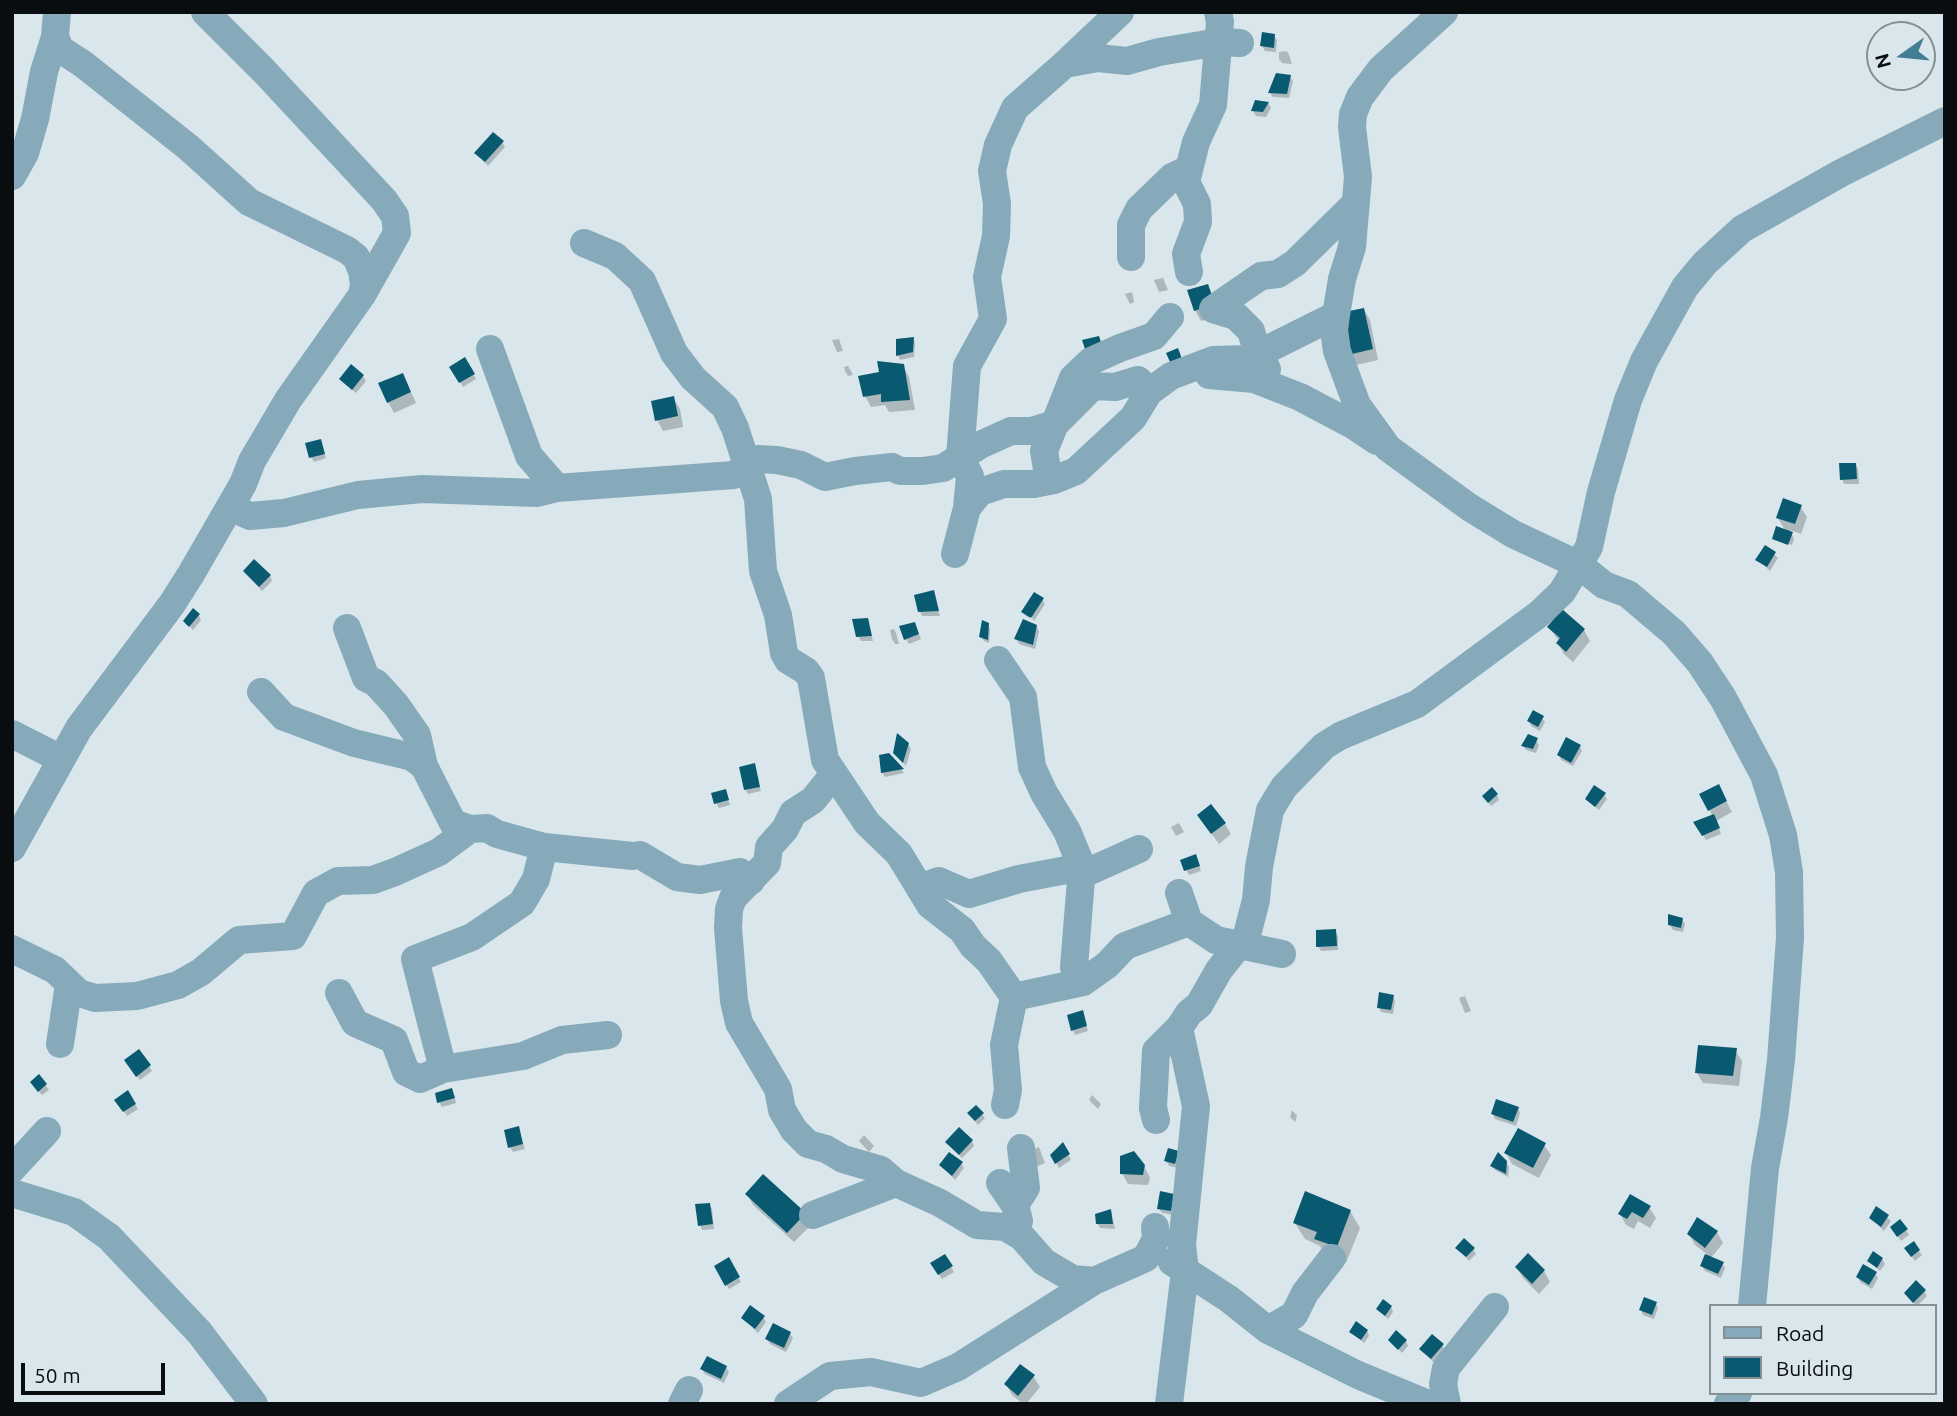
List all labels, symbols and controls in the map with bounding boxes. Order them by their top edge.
north arrow [1866,21,1936,91]
text: N [1870,51,1895,71]
legend [1708,1304,1936,1395]
text: Road [1776,1321,1824,1345]
scale bar [24,1350,168,1394]
text: Building [1776,1356,1853,1380]
text: 50 m [34,1363,81,1387]

